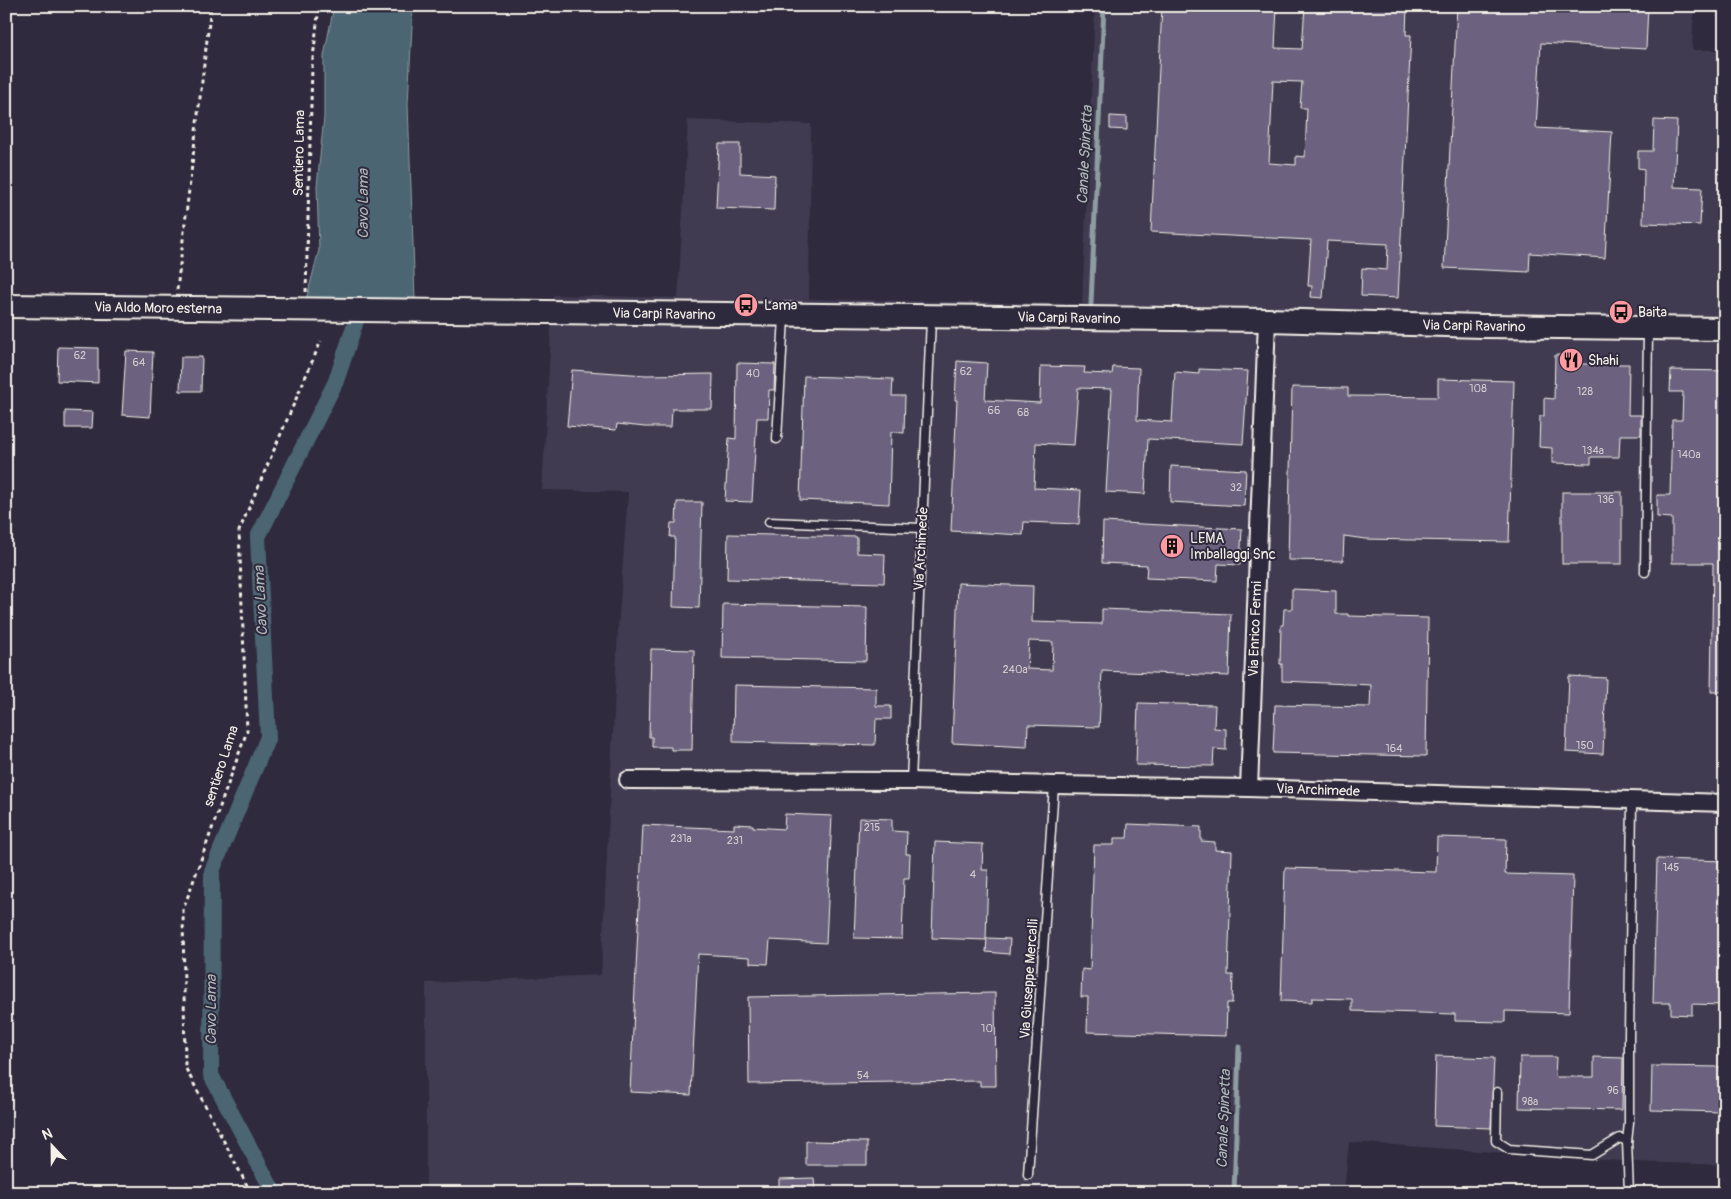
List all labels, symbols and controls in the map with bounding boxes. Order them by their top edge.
water label: Canale Spinetta [1073,104,1097,205]
street label: Sentiero Lama [290,110,308,196]
water label: Cavo Lama [354,168,373,239]
bus stop icon: Lama [733,292,759,318]
place label: Lama [764,297,797,314]
street label: Via Aldo Moro esterna [94,298,222,318]
bus stop icon: Baita [1608,299,1634,325]
place label: Baita [1638,304,1667,321]
street label: Via Carpi Ravarino [612,305,716,323]
street label: Via Carpi Ravarino [1017,309,1121,327]
street label: Via Carpi Ravarino [1422,317,1526,335]
restaurant icon: Shahi [1558,347,1584,373]
house number: 62 [74,349,86,362]
place label: Shahi [1588,352,1619,369]
house number: 64 [133,356,146,369]
house number: 62 [960,365,972,378]
house number: 40 [746,367,760,380]
house number: 108 [1469,382,1487,395]
house number: 128 [1577,385,1593,398]
house number: 66 [988,404,1000,417]
house number: 68 [1017,406,1029,419]
house number: 134a [1582,444,1604,457]
house number: 140a [1677,448,1701,461]
house number: 32 [1230,481,1242,494]
house number: 136 [1598,493,1614,506]
street label: Via Archimede [910,507,932,591]
place label: LEMA Imballaggi Snc [1190,530,1276,563]
building icon: LEMA Imballaggi Snc [1159,533,1185,559]
water label: Cavo Lama [250,565,272,636]
street label: Via Enrico Fermi [1245,580,1265,677]
house number: 240a [1002,663,1028,676]
street label: sentiero Lama [200,723,242,809]
house number: 150 [1576,739,1594,752]
house number: 164 [1385,742,1403,755]
street label: Via Archimede [1276,780,1360,800]
house number: 215 [864,821,880,834]
house number: 231a [670,832,692,845]
house number: 231 [727,834,743,847]
house number: 145 [1663,861,1679,874]
house number: 4 [970,868,977,881]
street label: Via Giuseppe Mercalli [1016,918,1042,1040]
water label: Cavo Lama [202,974,221,1045]
house number: 10 [981,1022,993,1035]
water label: Canale Spinetta [1213,1068,1235,1169]
house number: 54 [857,1069,870,1082]
house number: 96 [1607,1084,1619,1097]
house number: 98a [1522,1095,1538,1108]
north arrow [28,1122,78,1172]
text: N [40,1125,55,1144]

